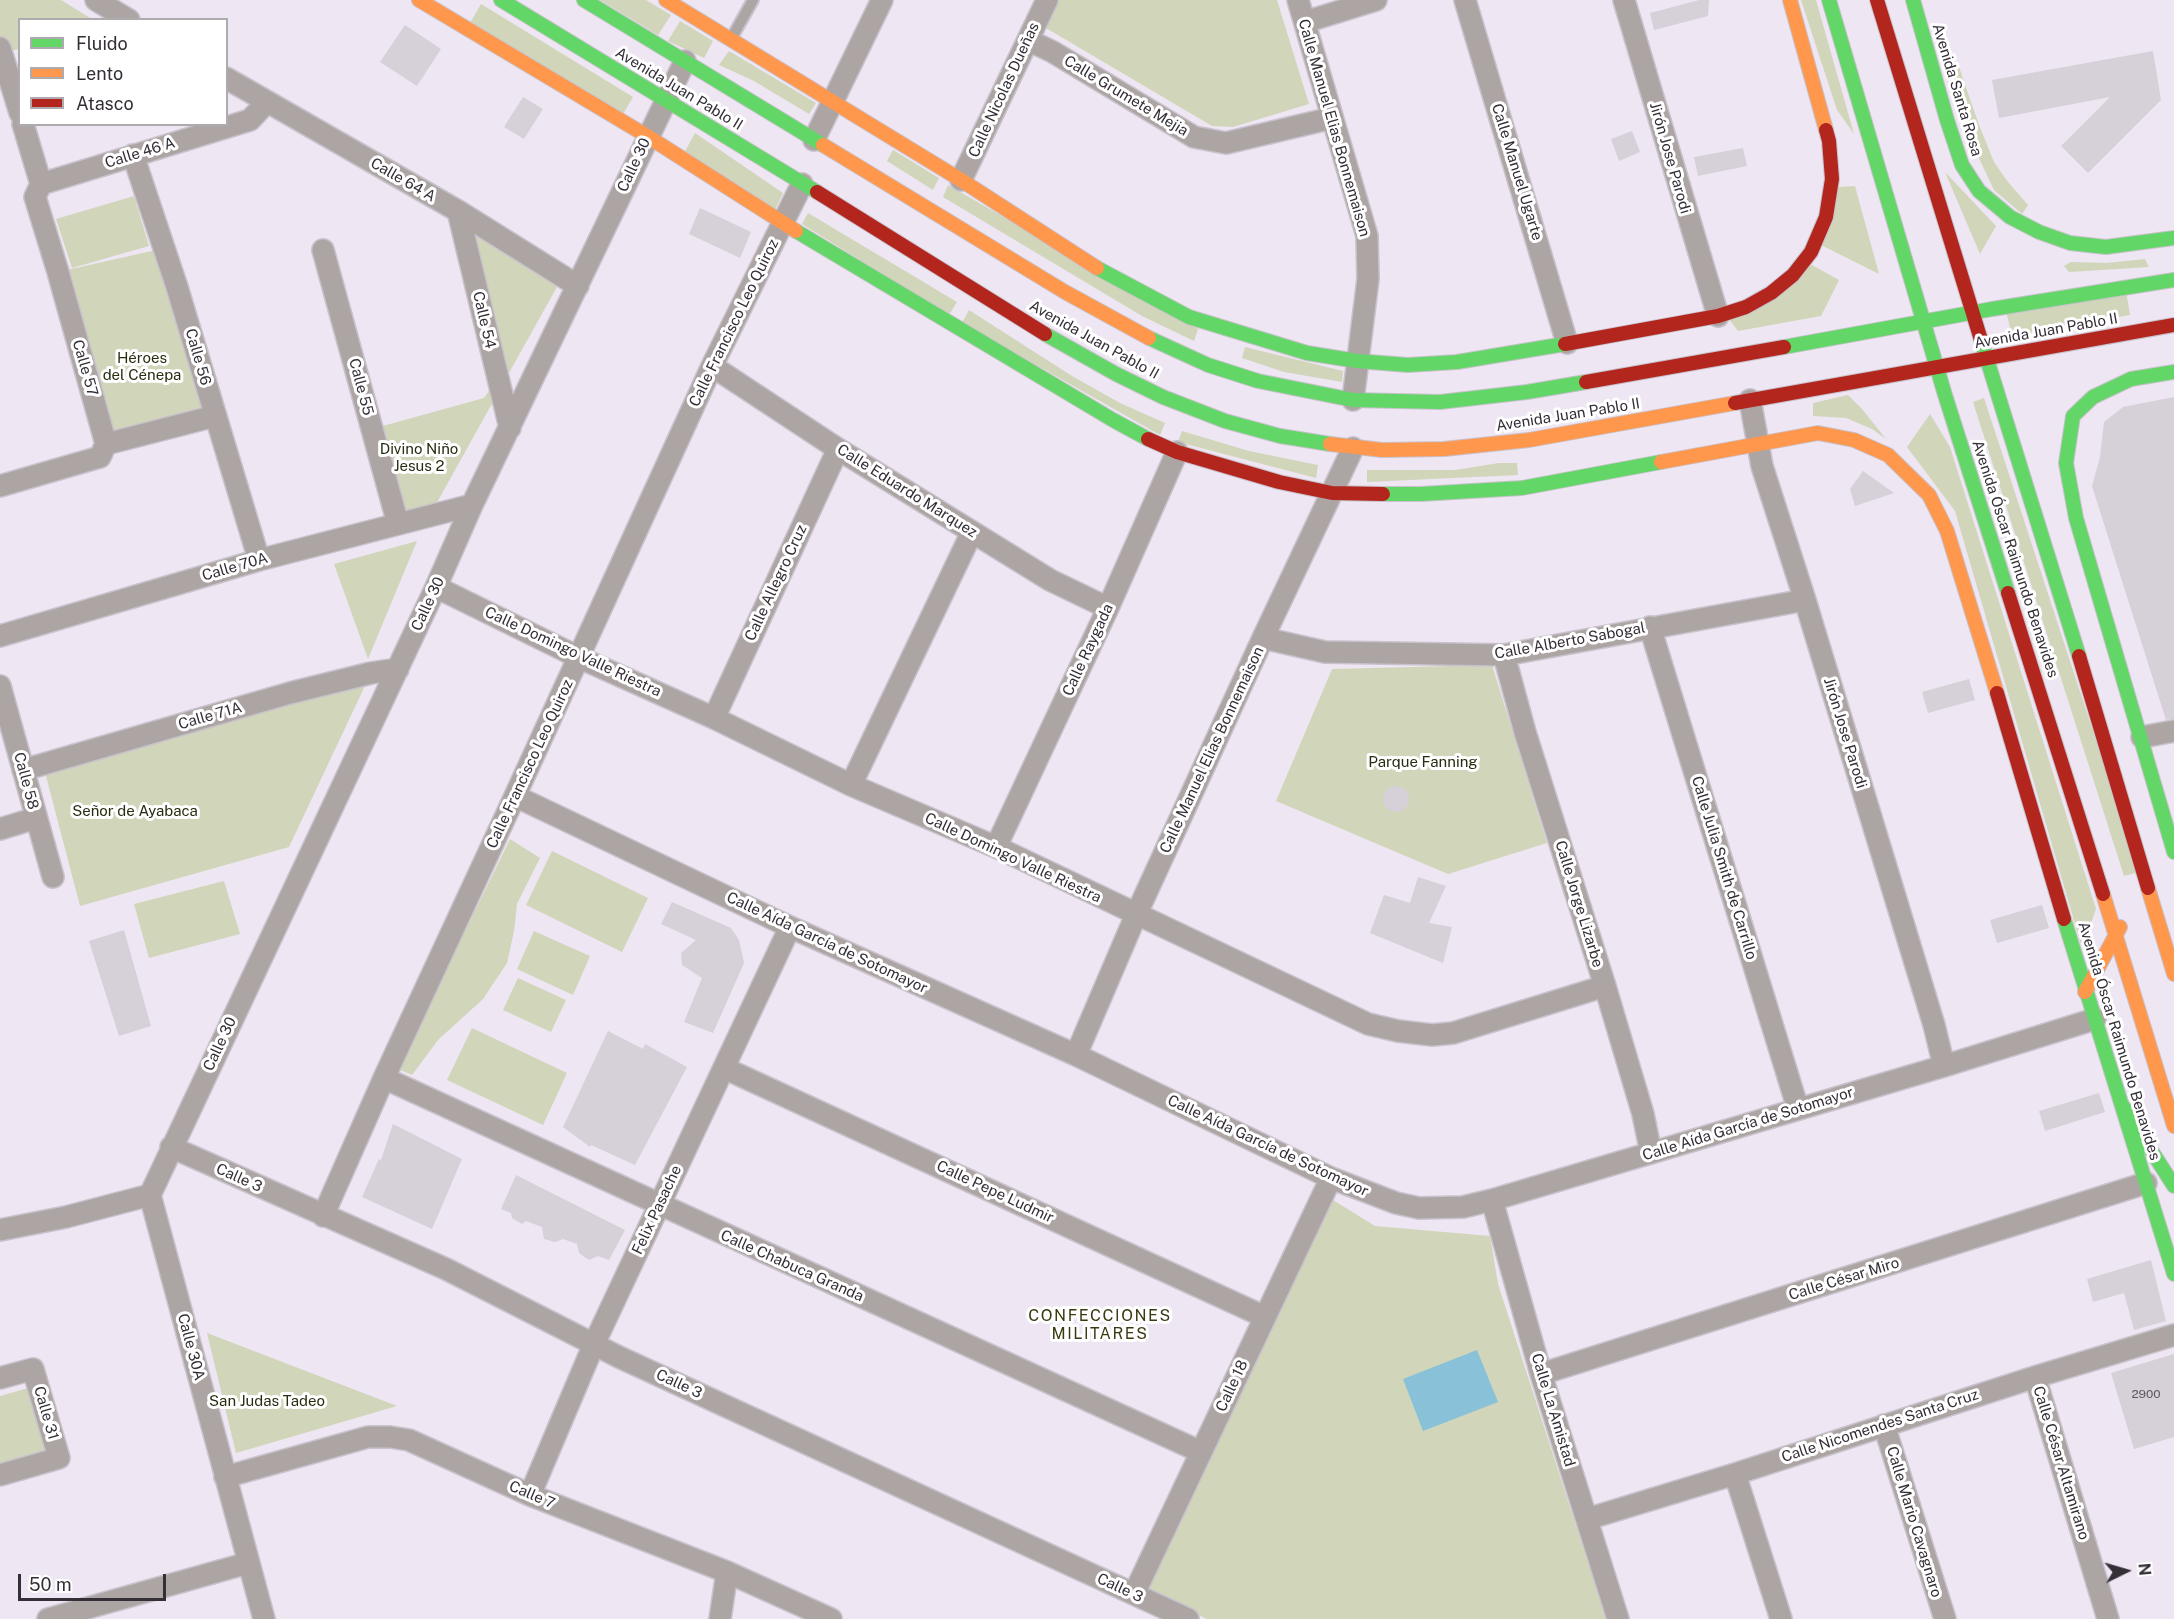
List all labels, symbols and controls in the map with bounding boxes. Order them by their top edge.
street label: Calle Manuel Elias Bonnemaison [1294,17,1374,239]
legend [18,18,228,126]
street label: Calle Nicolas Dueñas [965,20,1043,160]
street label: Avenida Santa Rosa [1928,22,1986,158]
text: Fluido [76,33,128,54]
street label: Avenida Juan Pablo II [612,44,746,134]
street label: Calle Grumete Mejia [1061,52,1191,140]
text: Lento [76,63,123,84]
text: Atasco [76,93,134,114]
street label: Jirón Jose Parodi [1646,100,1694,216]
street label: Calle Manuel Ugarte [1488,101,1546,243]
street label: Calle 46 A [103,134,177,172]
street label: Calle 30 [614,135,654,195]
street label: Calle 64 A [367,154,439,206]
street label: Calle Francisco Leo Quiroz [686,236,782,410]
street label: Calle 54 [469,290,499,350]
street label: Avenida Juan Pablo II [1026,297,1162,383]
street label: Avenida Juan Pablo II [1973,310,2119,352]
street label: Calle 56 [181,327,215,387]
street label: Calle 57 [68,338,102,398]
park label: Héroes del Cénepa [103,349,181,384]
street label: Calle 55 [345,356,377,418]
street label: Avenida Juan Pablo II [1495,395,1641,435]
street label: Avenida Óscar Raimundo Benavides [1968,438,2062,680]
park label: Divino Niño Jesus 2 [380,440,458,475]
street label: Calle Eduardo Marquez [834,441,980,541]
street label: Calle Allegro Cruz [741,522,811,644]
street label: Calle 70A [200,549,270,585]
street label: Calle 30 [408,574,448,634]
street label: Calle Raygada [1059,601,1117,699]
street label: Calle Domingo Valle Riestra [482,603,664,701]
street label: Calle Alberto Sabogal [1493,619,1647,663]
street label: Calle Manuel Elias Bonnemaison [1156,644,1268,856]
street label: Jirón Jose Parodi [1820,675,1870,791]
street label: Calle Francisco Leo Quiroz [483,677,577,851]
street label: Calle 71A [176,698,244,734]
street label: Calle 58 [10,750,42,812]
park label: Parque Fanning [1368,753,1478,771]
street label: Calle Julia Smith de Carrillo [1687,774,1761,962]
park label: Señor de Ayabaca [72,802,198,820]
street label: Calle Domingo Valle Riestra [922,809,1104,907]
street label: Calle Jorge Lizarbe [1551,838,1607,970]
street label: Calle Aída García de Sotomayor [724,888,930,998]
street label: Avenida Óscar Raimundo Benavides [2074,920,2164,1162]
street label: Calle 30 [200,1014,240,1074]
street label: Calle Aída García de Sotomayor [1640,1083,1856,1165]
street label: Calle Aída García de Sotomayor [1165,1091,1371,1201]
street label: Calle Pepe Ludmir [934,1157,1056,1227]
street label: Calle 3 [213,1160,265,1196]
street label: Felix Pasache [629,1163,685,1257]
street label: Calle Chabuca Granda [718,1226,866,1306]
street label: Calle César Miro [1787,1254,1901,1304]
district label: CONFECCIONES MILITARES [1028,1306,1172,1344]
street label: Calle 30A [173,1312,209,1382]
street label: Calle La Amistad [1527,1351,1579,1469]
street label: Calle 18 [1212,1357,1252,1415]
street label: Calle 3 [653,1366,705,1402]
street label: Calle 31 [30,1384,62,1442]
street label: Calle César Altamirano [2029,1384,2093,1542]
street label: Calle Nicomendes Santa Cruz [1779,1386,1981,1466]
house number: 2900 [2131,1387,2161,1401]
park label: San Judas Tadeo [209,1392,325,1410]
street label: Calle Mario Cavagnaro [1882,1444,1946,1600]
street label: Calle 7 [506,1477,558,1513]
north arrow [2096,1541,2156,1601]
scale bar [21,1562,170,1600]
text: N [2134,1562,2154,1576]
street label: Calle 3 [1094,1570,1146,1606]
text: 50 m [29,1574,72,1595]

